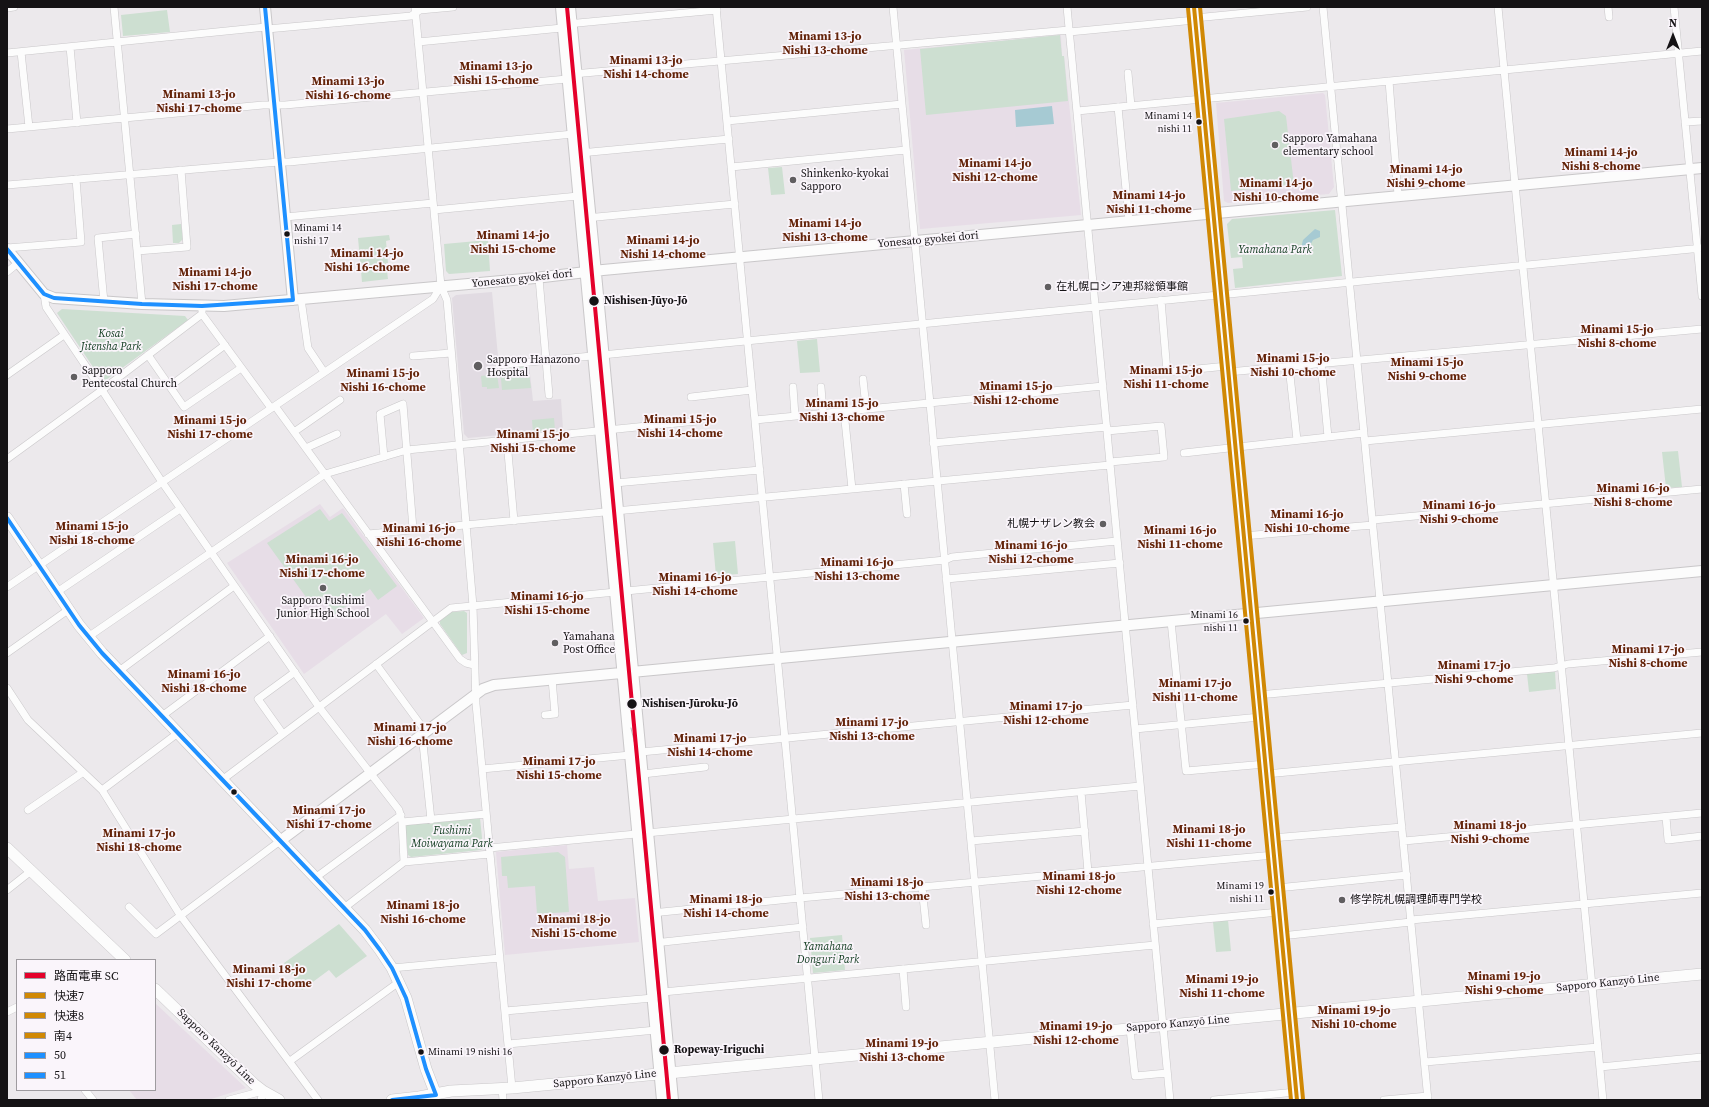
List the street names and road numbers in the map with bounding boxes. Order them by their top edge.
street label: Yonesato gyokei dori [877,229,979,251]
street label: Yonesato gyokei dori [471,267,573,291]
street label: Sapporo Kanzyō Line [1556,971,1660,995]
street label: Sapporo Kanzyō Line [174,1006,258,1088]
street label: Sapporo Kanzyō Line [1126,1013,1230,1035]
street label: Sapporo Kanzyō Line [553,1067,657,1091]

